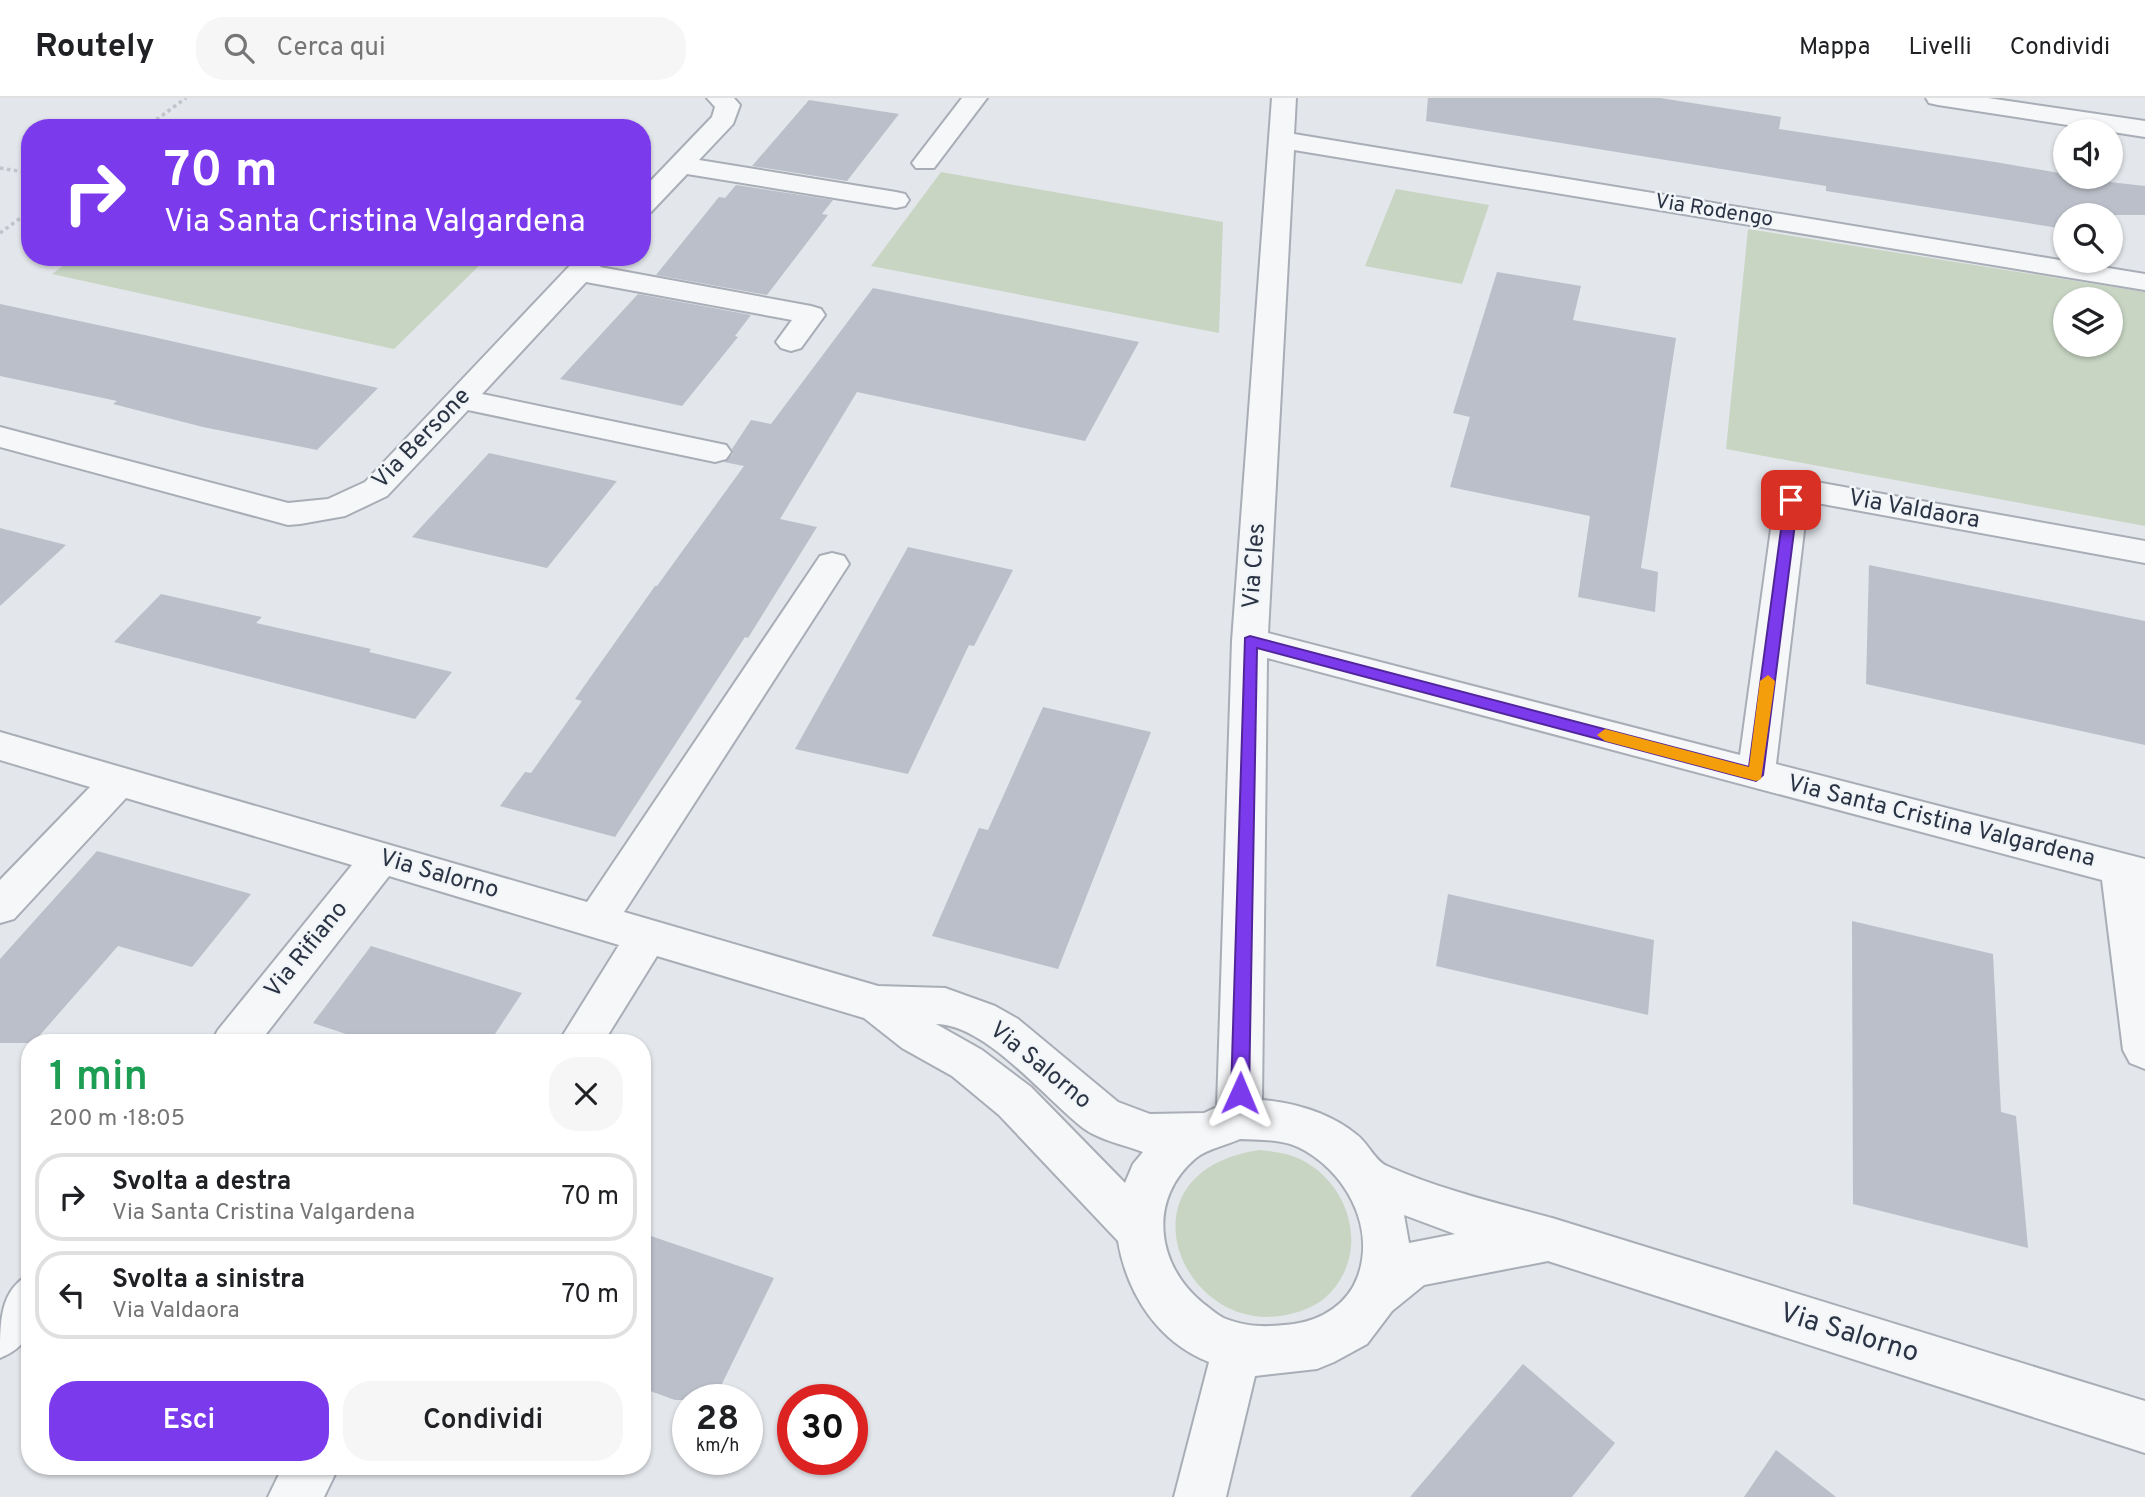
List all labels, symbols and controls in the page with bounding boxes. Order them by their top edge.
search box [196,17,686,80]
text: Routely [35,27,154,69]
icon: search [220,29,258,67]
text: Cerca qui [276,32,386,65]
text: Mappa [1799,33,1870,63]
text: Livelli [1908,33,1972,63]
text: Condividi [2010,33,2110,63]
map controls [2053,119,2123,357]
button: sound [2053,119,2123,189]
text: 70 m [164,142,278,204]
icon: right [49,147,140,238]
street label: Via Rodengo [1653,188,1775,234]
text: Via Santa Cristina Valgardena [164,203,586,243]
button: search [2053,203,2123,273]
button: layers [2053,287,2123,357]
street label: Via Bersone [366,382,478,496]
pin [1761,470,1821,530]
icon: arrive [1772,481,1810,519]
street label: Via Valdaora [1846,484,1982,536]
street label: Via Cles [1237,522,1273,610]
street label: Via Santa Cristina Valgardena [1784,769,2098,875]
street label: Via Salorno [376,844,502,906]
street label: Via Rifiano [259,895,355,1005]
street label: Via Salorno [983,1016,1097,1116]
text: 1 min [49,1052,148,1105]
position arrow [1203,1056,1277,1130]
button: close [549,1057,623,1131]
text: 200 m · 18:05 [49,1105,185,1134]
text: Svolta a destra [112,1166,291,1199]
icon: right [53,1178,91,1216]
text: 70 m [561,1181,619,1214]
text: Via Santa Cristina Valgardena [112,1199,415,1228]
text: Svolta a sinistra [112,1264,305,1297]
icon: left [53,1276,91,1314]
text: 70 m [561,1279,619,1312]
street label: Via Salorno [1775,1296,1923,1372]
text: Via Valdaora [112,1297,240,1326]
button: Esci [49,1381,329,1461]
button: Condividi [343,1381,623,1461]
speed limit sign: 30 [777,1384,868,1475]
text: 28 [696,1398,739,1442]
text: km/h [696,1435,739,1458]

